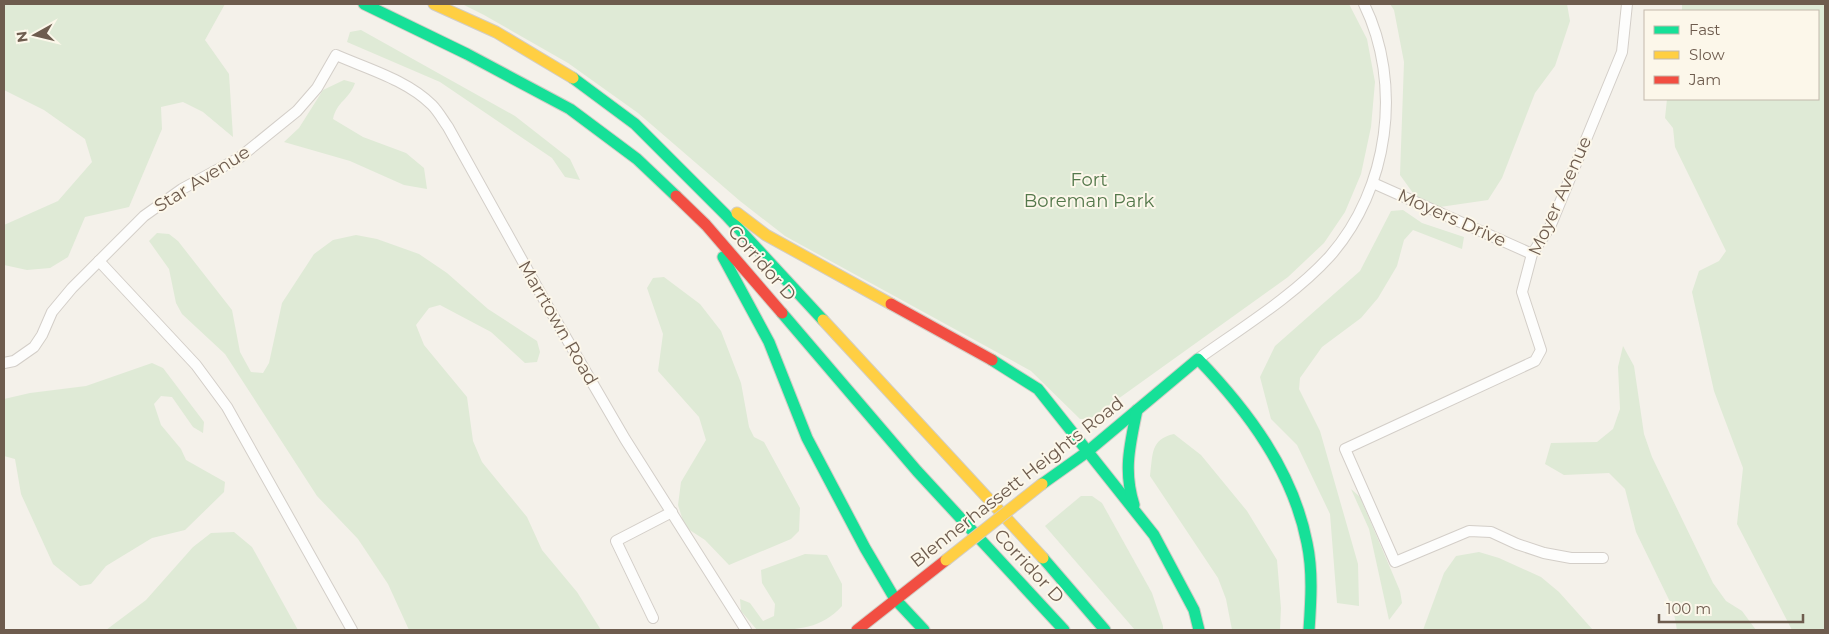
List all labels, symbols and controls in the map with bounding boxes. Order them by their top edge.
north arrow [10,10,60,60]
legend [1644,10,1819,100]
text: Fast [1689,20,1720,39]
text: N [12,30,32,44]
text: Slow [1689,45,1725,64]
text: Jam [1688,70,1721,89]
street label: Moyer Avenue [1524,133,1596,259]
street label: Star Avenue [150,141,254,217]
park label: Fort Boreman Park [1024,169,1154,212]
street label: Moyers Drive [1394,184,1510,252]
street label: Corridor D [723,221,801,305]
street label: Marrtown Road [513,257,603,389]
street label: Blennerhassett Heights Road [906,392,1128,572]
street label: Corridor D [989,525,1069,607]
scale bar [1659,592,1803,624]
text: 100 m [1666,599,1711,618]

